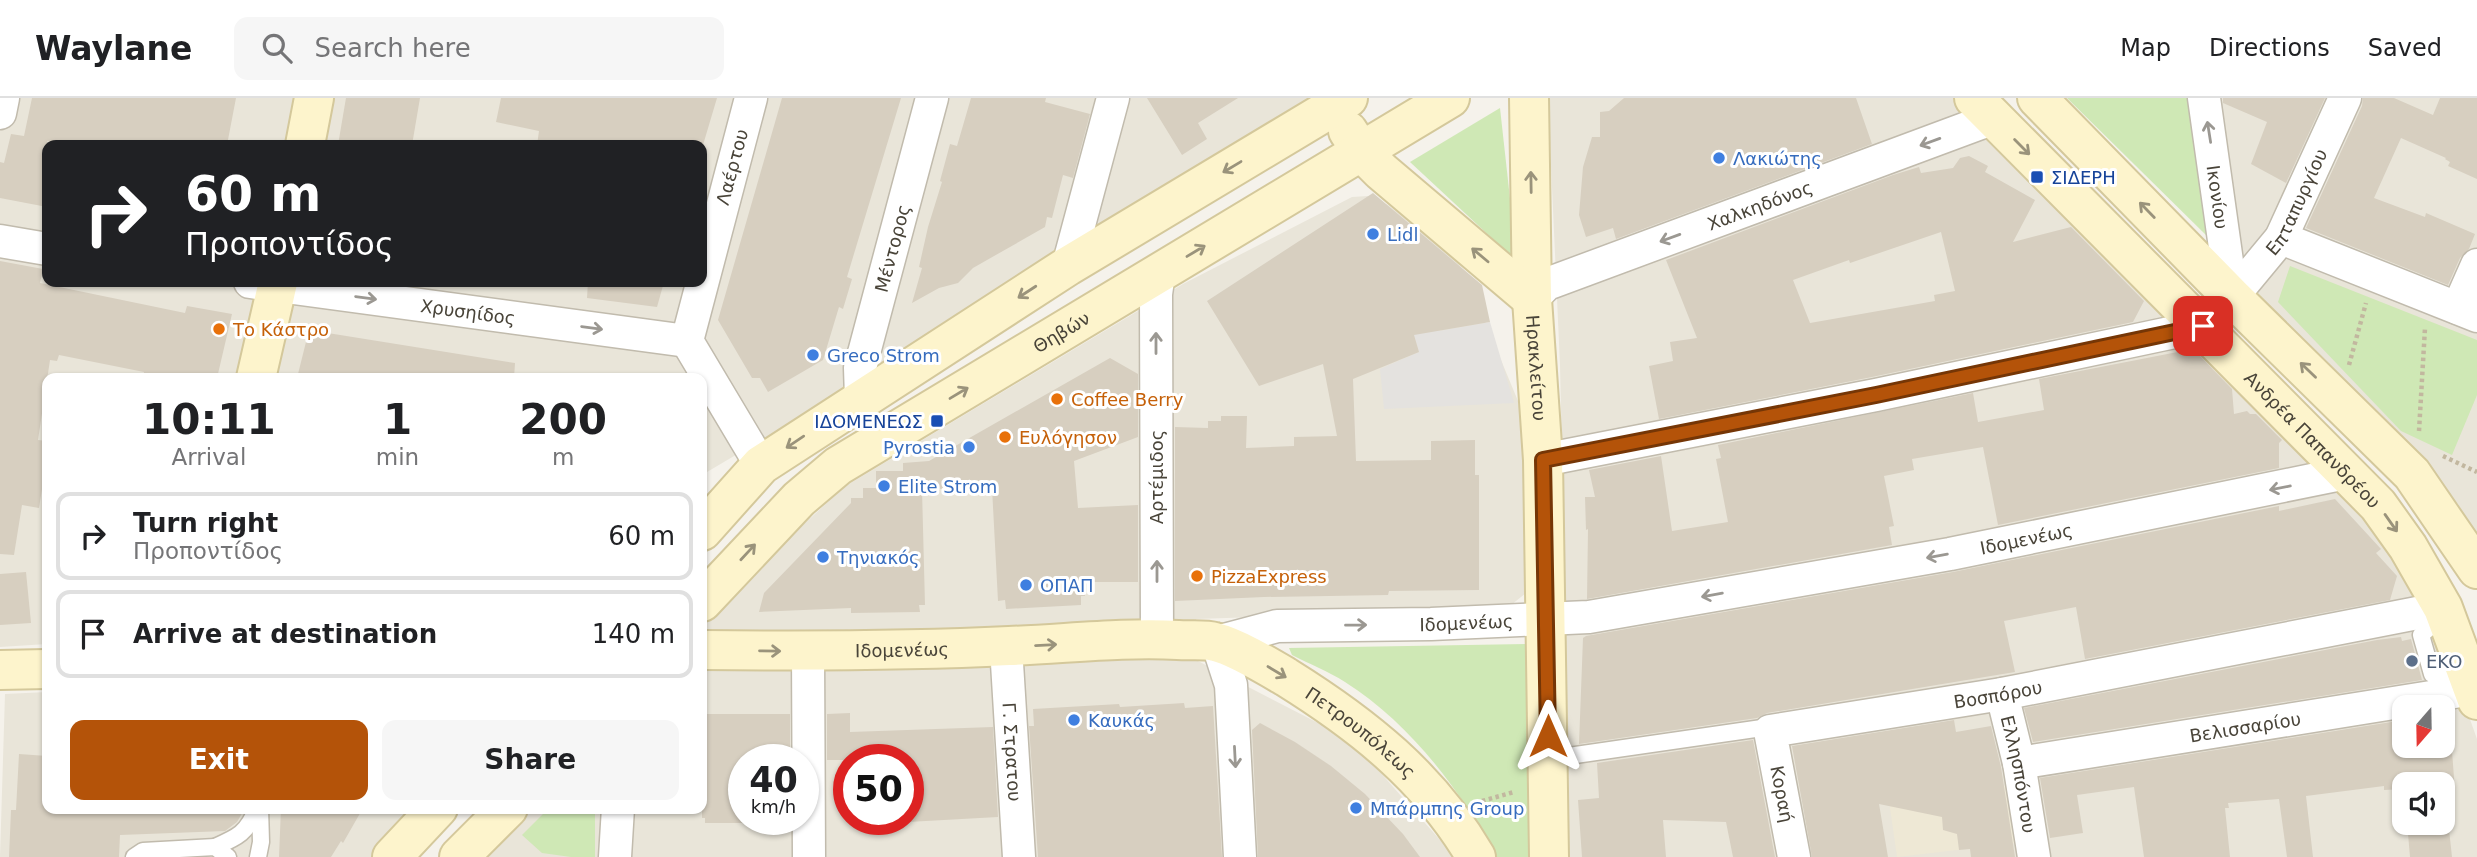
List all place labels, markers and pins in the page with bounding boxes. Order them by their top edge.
place label: Λακιώτης [1733,148,1822,169]
marker: Λακιώτης [1711,150,1727,166]
place label: ΣΙΔΕΡΗ [2051,167,2116,188]
marker: ΣΙΔΕΡΗ [2029,169,2045,185]
place label: Lidl [1387,224,1418,245]
marker: Lidl [1365,226,1381,242]
pin [2173,296,2233,356]
place label: Το Κάστρο [232,319,329,340]
marker: Το Κάστρο [211,321,227,337]
place label: Greco Strom [827,345,940,366]
marker: Greco Strom [805,347,821,363]
place label: Coffee Berry [1071,389,1184,410]
marker: Coffee Berry [1049,391,1065,407]
place label: ΙΔΟΜΕΝΕΩΣ [814,411,923,432]
marker: ΙΔΟΜΕΝΕΩΣ [929,413,945,429]
place label: Ευλόγησον [1019,427,1117,448]
marker: Ευλόγησον [997,429,1013,445]
place label: Pyrostia [883,437,955,458]
marker: Pyrostia [961,439,977,455]
place label: Elite Strom [898,476,997,497]
marker: Elite Strom [876,478,892,494]
place label: Τηνιακός [836,547,920,568]
marker: Τηνιακός [815,549,831,565]
place label: PizzaExpress [1211,566,1327,587]
marker: PizzaExpress [1189,568,1205,584]
place label: ΟΠΑΠ [1040,575,1094,596]
marker: ΟΠΑΠ [1018,577,1034,593]
place label: EKO [2426,651,2462,672]
marker: EKO [2404,653,2420,669]
place label: Καυκάς [1088,710,1155,731]
marker: Καυκάς [1066,712,1082,728]
place label: Μπάρμπης Group [1370,798,1524,819]
marker: Μπάρμπης Group [1348,800,1364,816]

